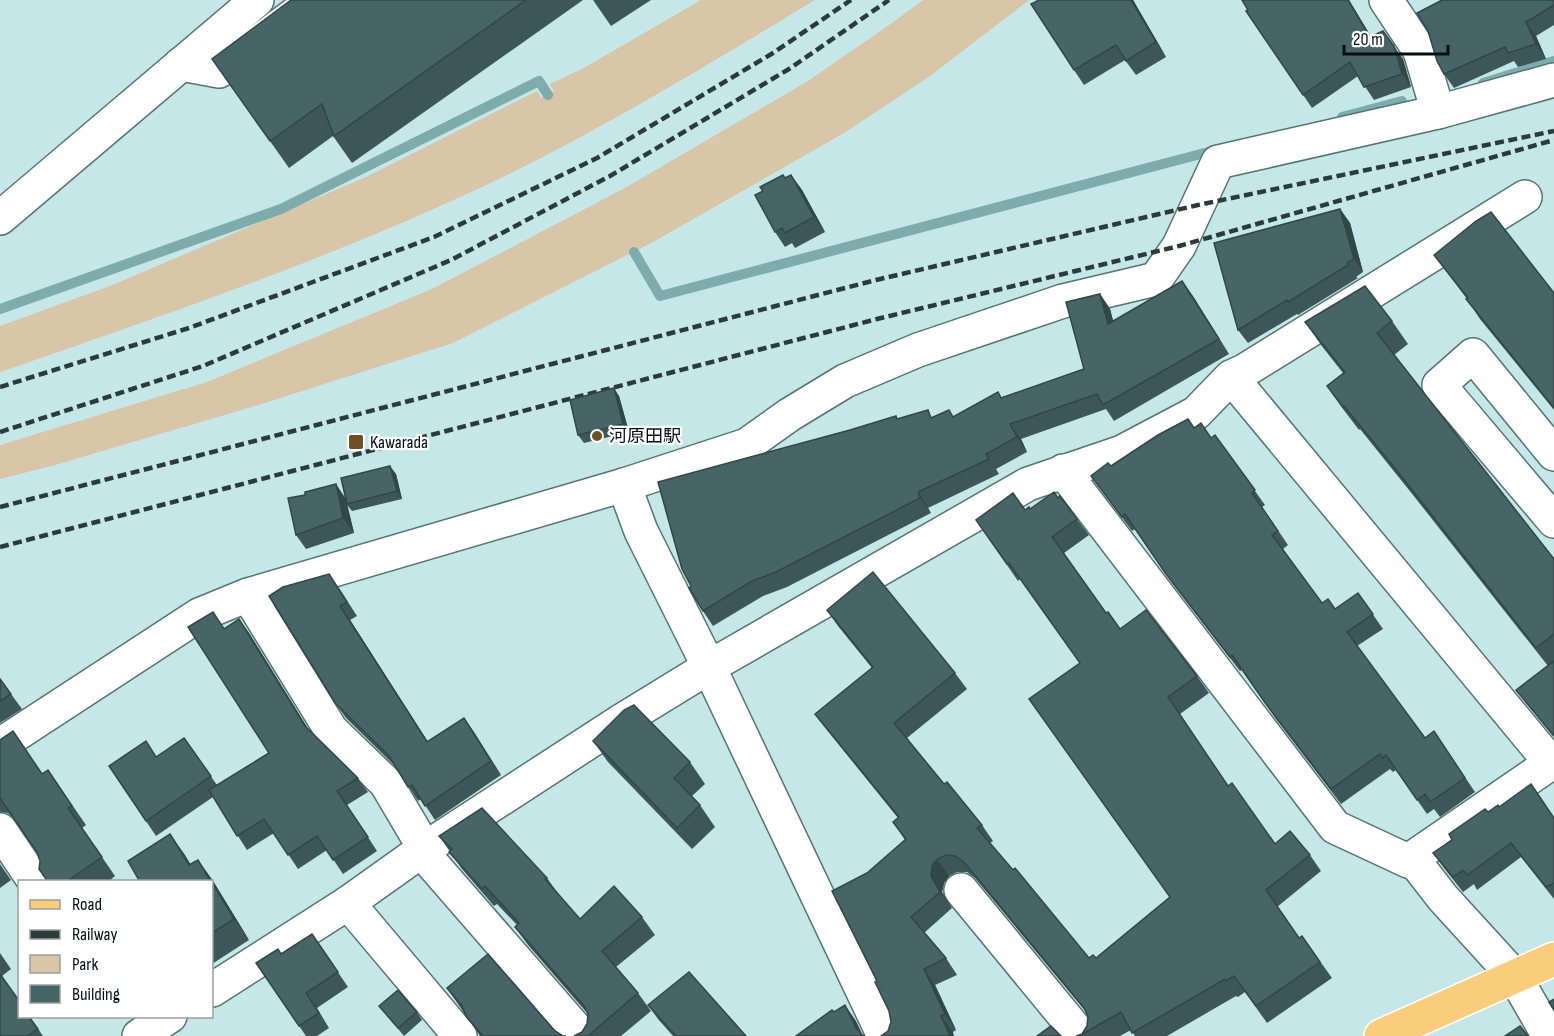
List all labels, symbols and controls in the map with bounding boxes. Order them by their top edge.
scale bar [1344,18,1448,56]
text: 20 m [1353,29,1383,50]
place label: 河原田駅 [609,426,681,447]
marker: 河原田駅 [590,429,604,443]
place label: Kawarada [370,432,428,453]
marker: Kawarada [347,433,365,451]
legend [18,880,213,1018]
text: Road [72,894,102,915]
text: Railway [72,924,117,945]
text: Park [72,954,98,975]
text: Building [72,984,120,1005]

